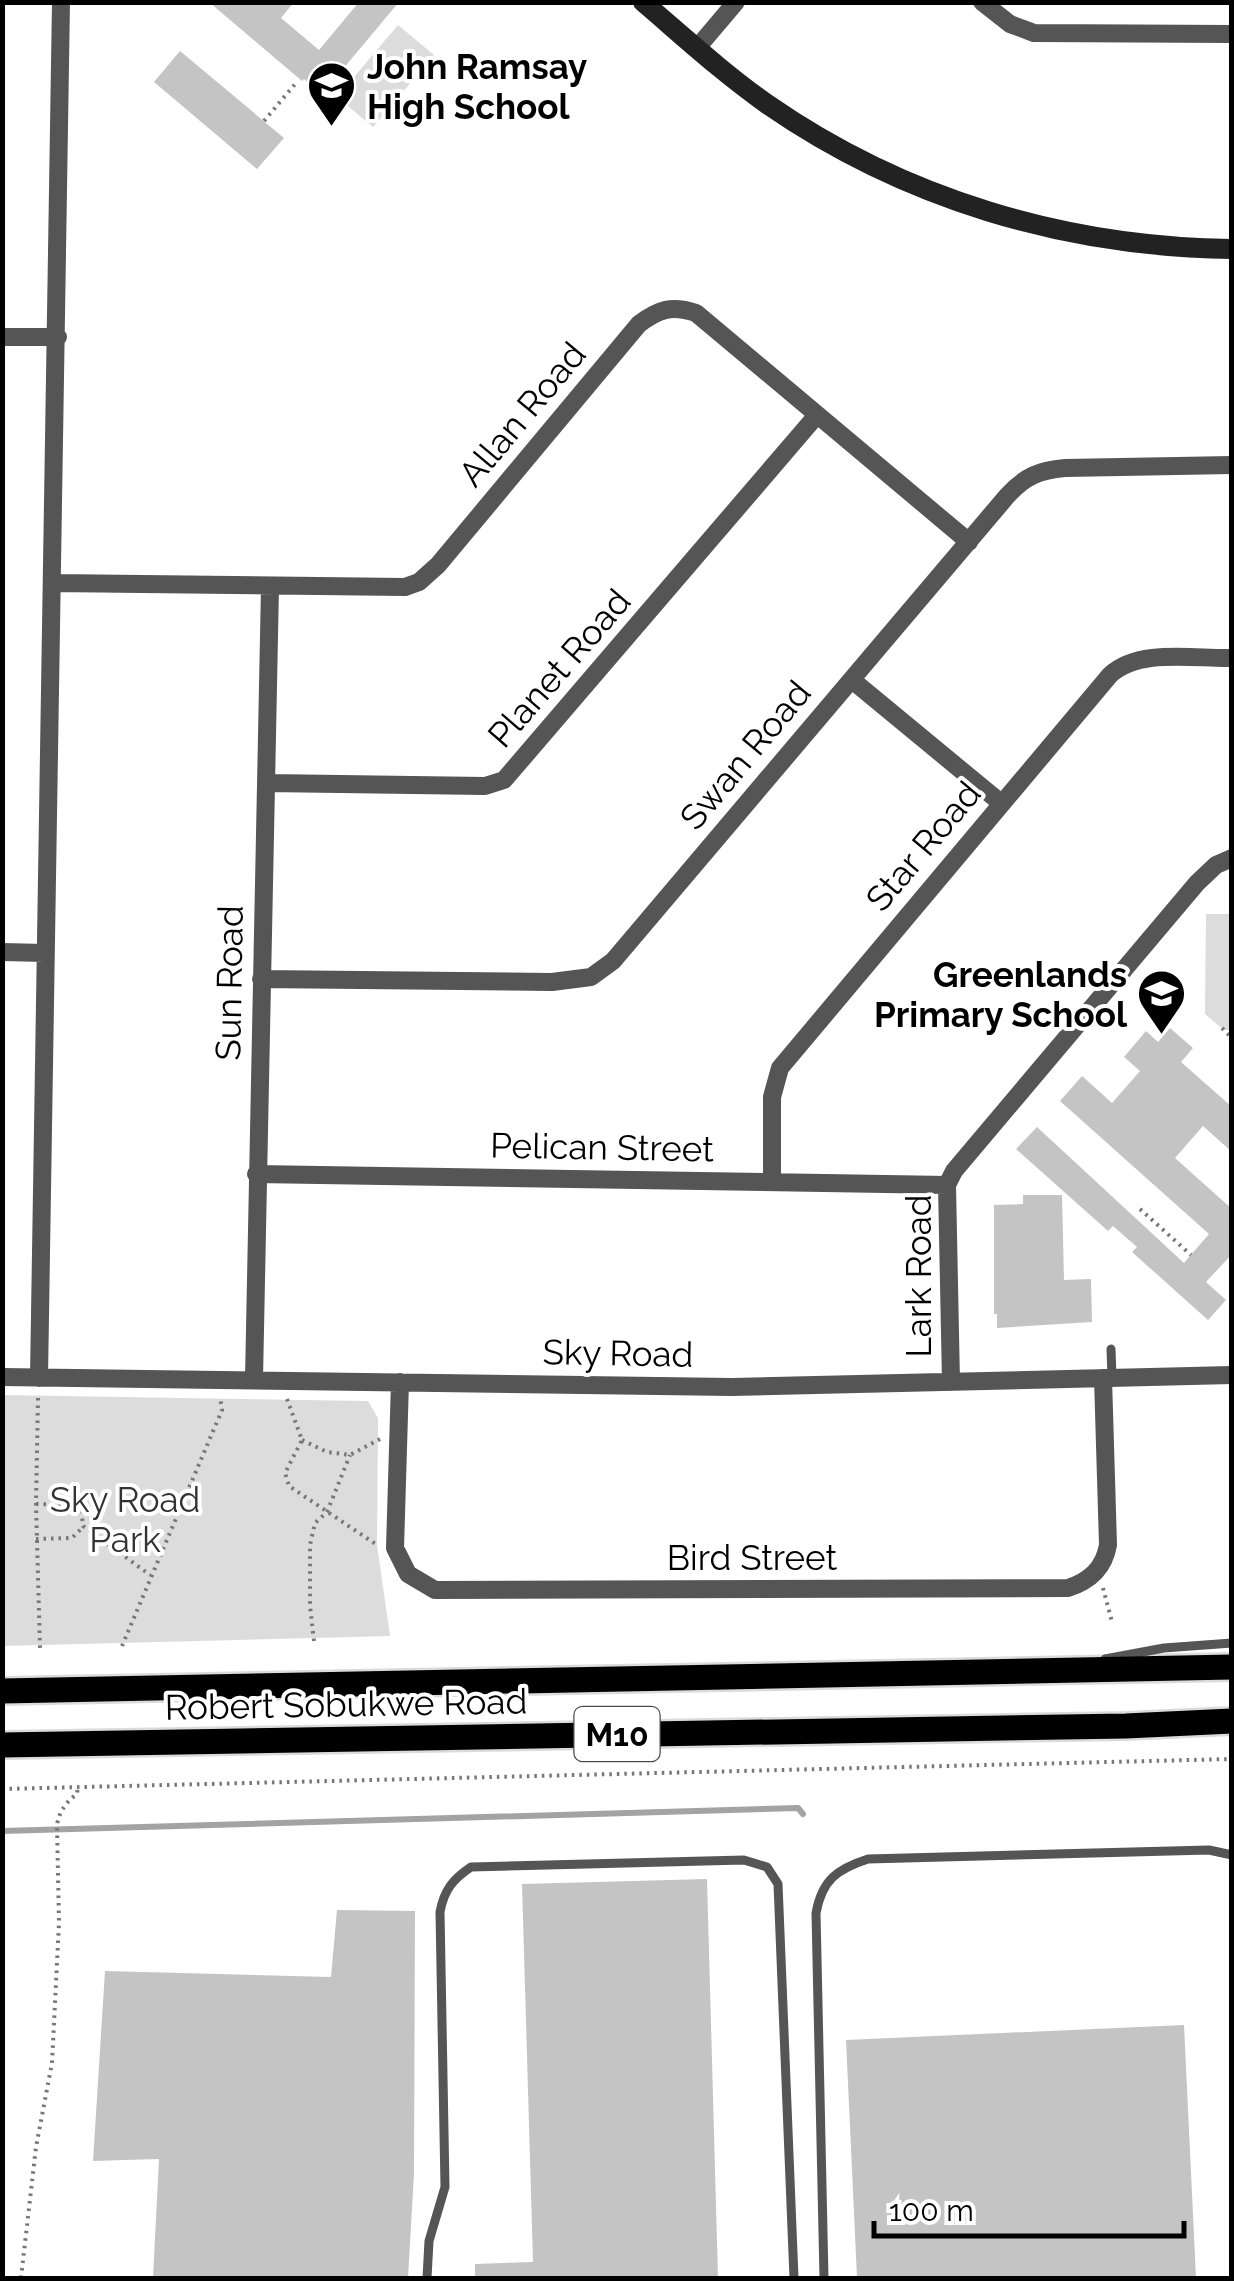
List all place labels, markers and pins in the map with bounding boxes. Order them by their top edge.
place label: John Ramsay High School [367,46,587,127]
school or university icon: John Ramsay High School [306,60,358,128]
place label: Greenlands Primary School [874,954,1128,1035]
school or university icon: Greenlands Primary School [1136,968,1188,1036]

